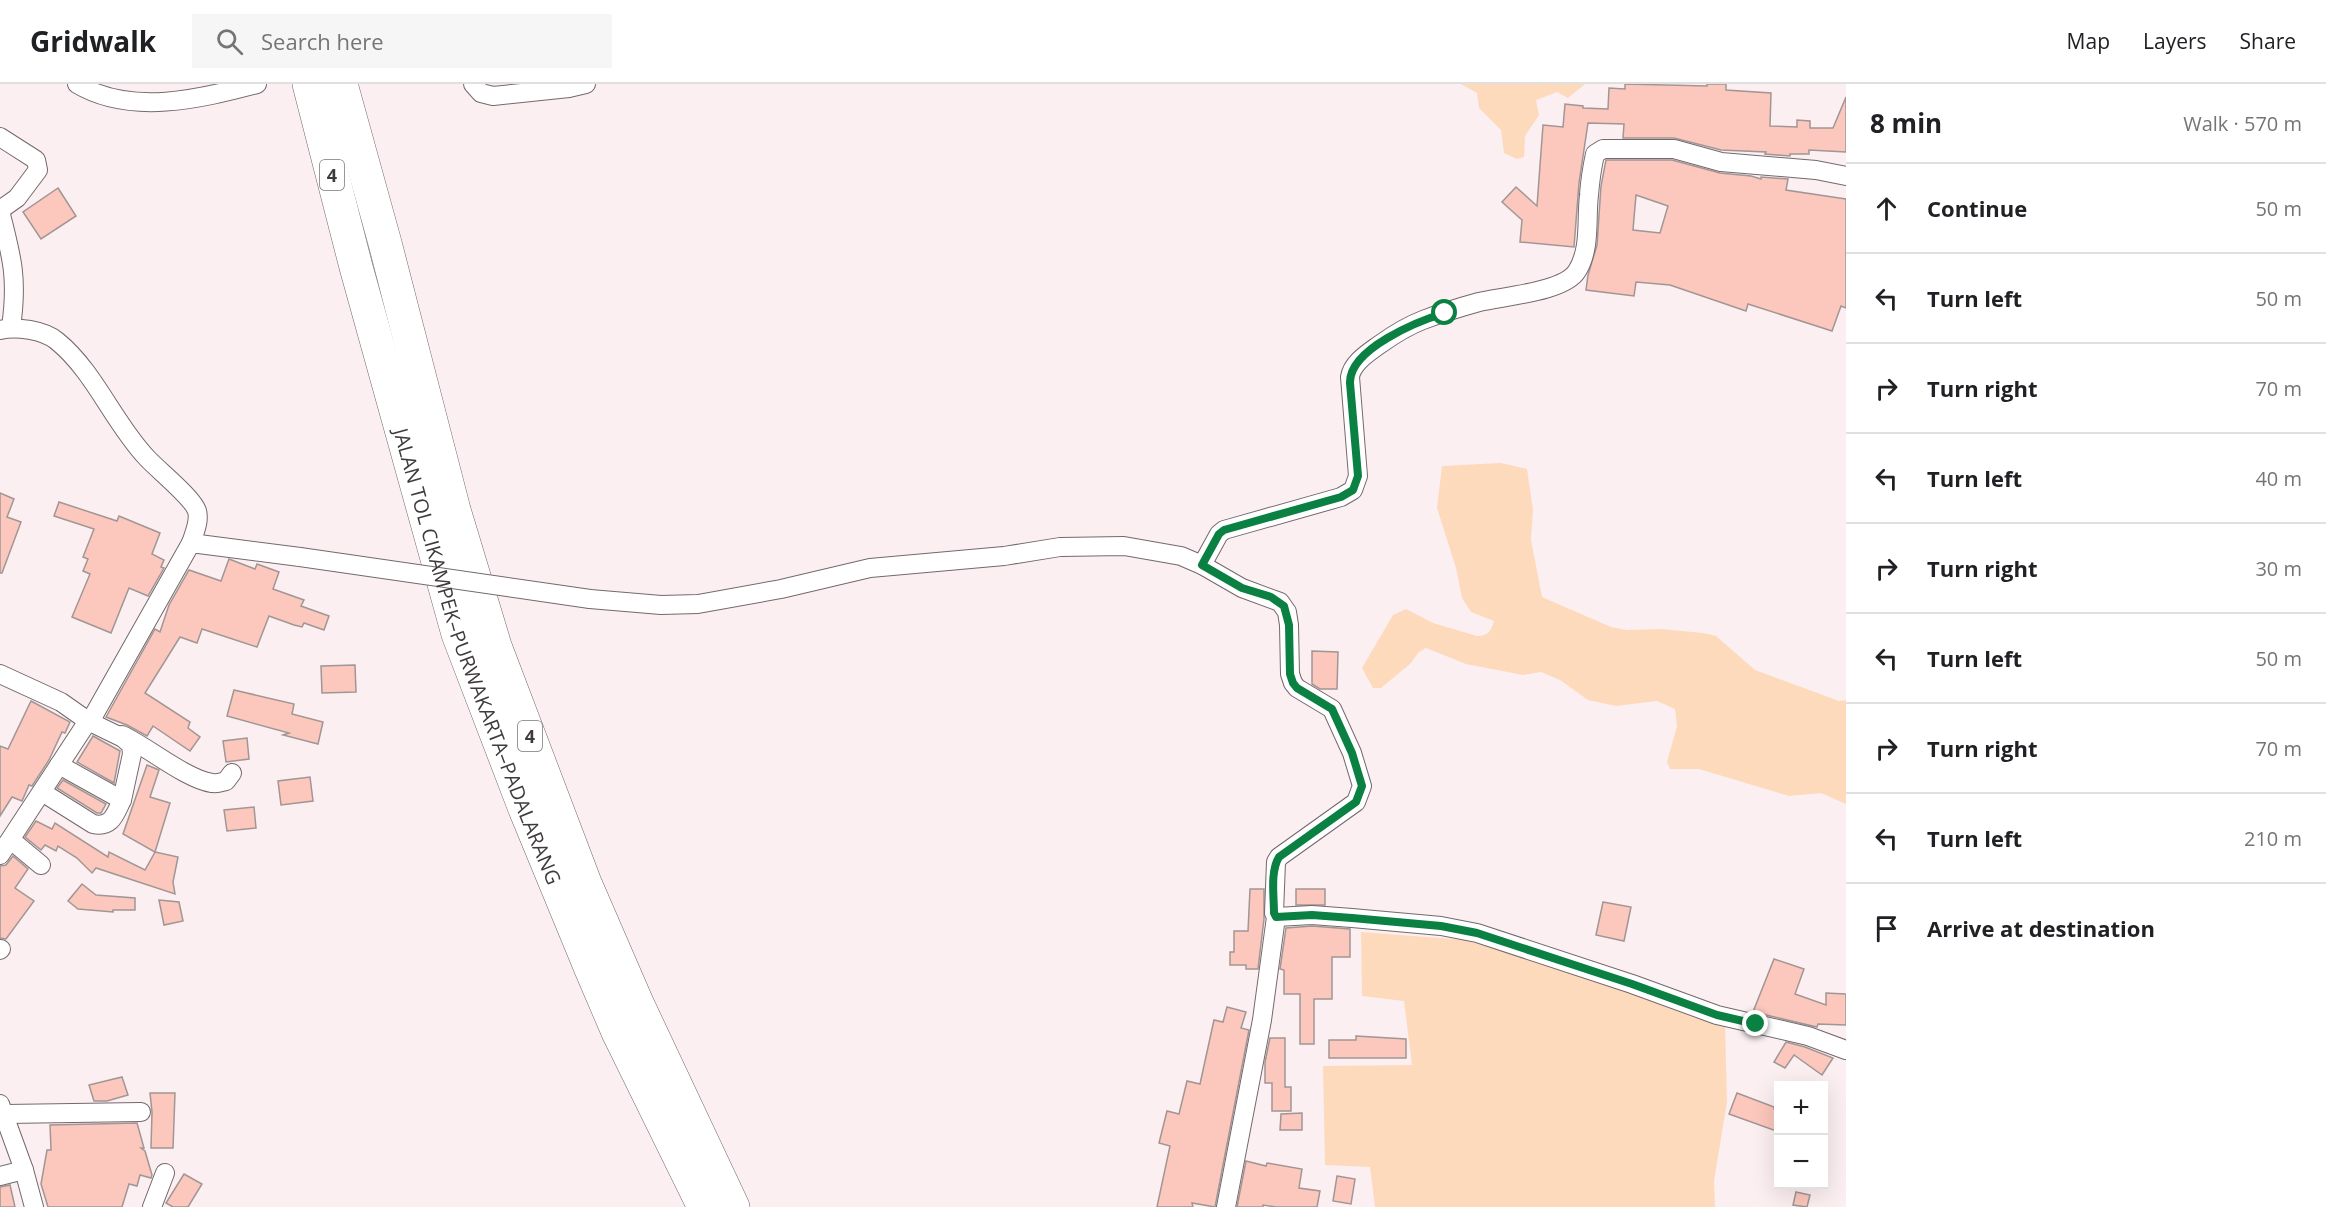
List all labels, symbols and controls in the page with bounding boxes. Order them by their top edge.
search box [192,14,612,68]
text: Gridwalk [30,22,156,60]
icon: search [213,25,246,58]
text: Search here [261,26,384,56]
text: Map [2067,27,2110,55]
text: Layers [2143,27,2207,55]
text: Share [2240,27,2296,55]
text: 8 min [1870,105,1942,141]
text: Walk · 570 m [2183,110,2302,137]
road number: 4 [320,160,344,190]
icon: ahead [1870,192,1903,225]
text: Continue [1927,193,2027,223]
text: 50 m [2255,195,2302,222]
icon: left [1870,282,1903,315]
text: Turn left [1927,283,2022,313]
text: 50 m [2255,285,2302,312]
route start [1431,299,1457,325]
icon: right [1870,372,1903,405]
text: Turn right [1927,373,2038,403]
text: 70 m [2255,375,2302,402]
street label: JALAN TOL CIKAMPEK–PURWAKARTA–PADALARANG [387,423,568,888]
icon: left [1870,462,1903,495]
text: Turn left [1927,463,2022,493]
text: 40 m [2255,465,2302,492]
icon: right [1870,552,1903,585]
text: Turn right [1927,553,2038,583]
text: 30 m [2255,555,2302,582]
icon: left [1870,642,1903,675]
text: Turn left [1927,643,2022,673]
text: 50 m [2255,645,2302,672]
road number: 4 [518,721,542,751]
icon: right [1870,732,1903,765]
text: Turn right [1927,733,2038,763]
text: 70 m [2255,735,2302,762]
icon: left [1870,822,1903,855]
text: Turn left [1927,823,2022,853]
text: 210 m [2244,825,2302,852]
icon: arrive [1870,912,1903,945]
text: Arrive at destination [1927,913,2155,943]
route end [1742,1010,1768,1036]
map controls [1774,1081,1828,1189]
button: + [1774,1081,1828,1135]
button: − [1774,1135,1828,1189]

